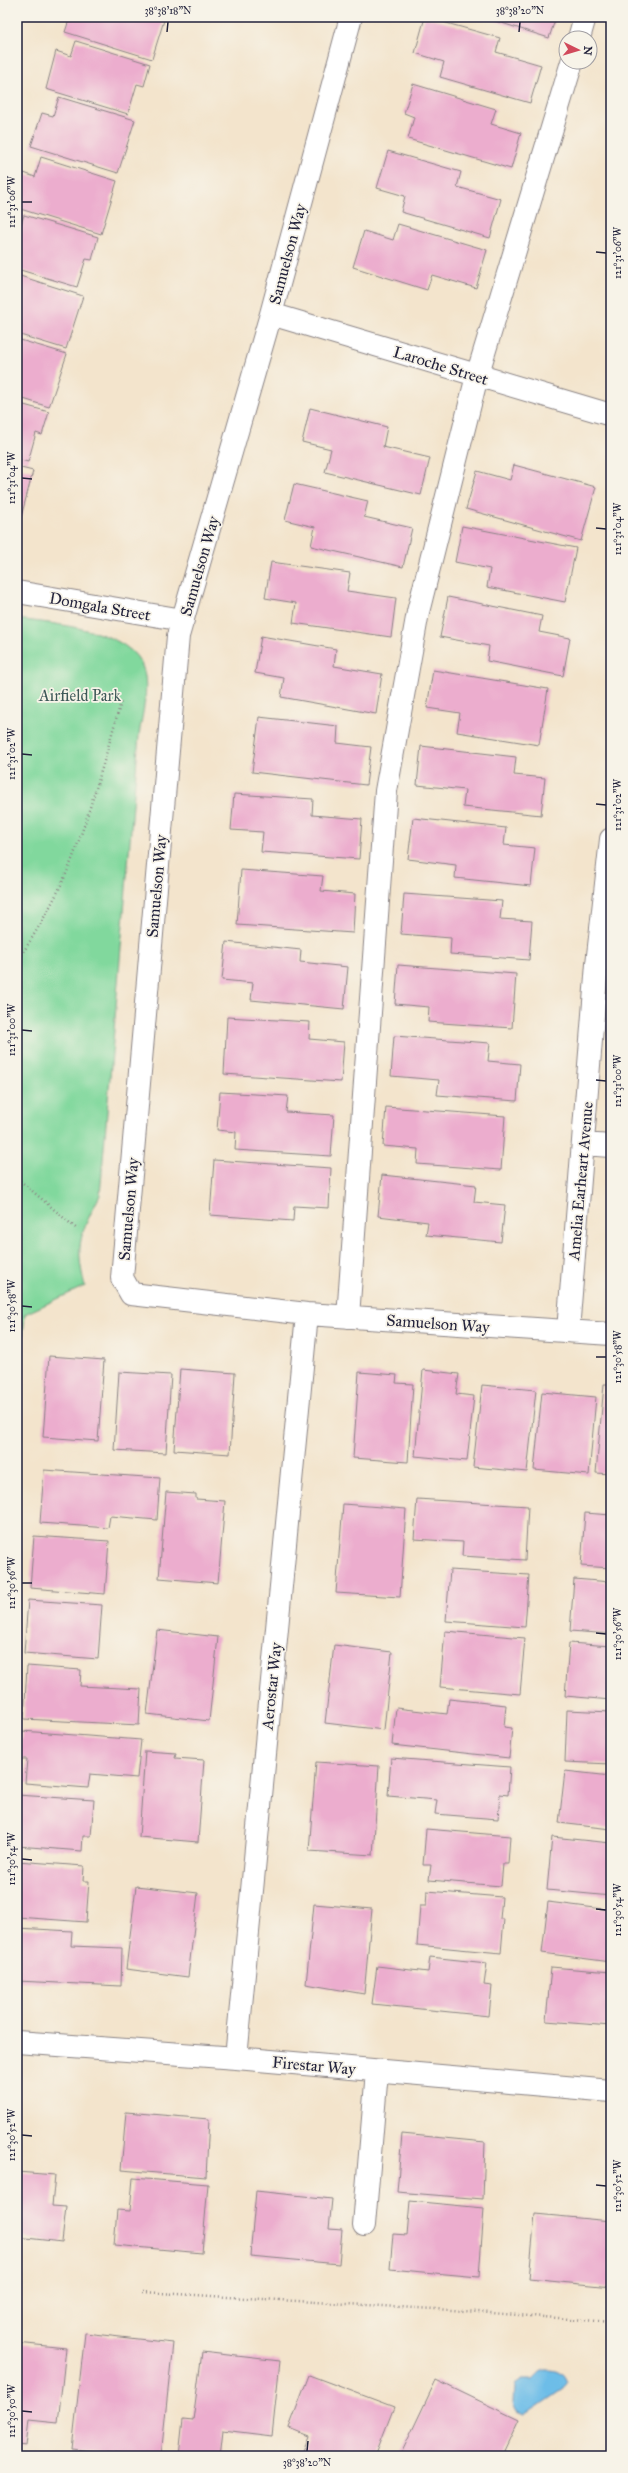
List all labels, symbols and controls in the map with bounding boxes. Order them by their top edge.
text: 38°38'18"N [144,5,192,17]
text: 38°38'20"N [496,5,545,17]
north arrow [558,30,598,70]
text: N [581,46,594,57]
text: 121°31'06"W [6,176,18,228]
street label: Samuelson Way [265,201,310,307]
text: 121°31'06"W [612,227,624,279]
street label: Laroche Street [391,342,491,389]
text: 121°31'04"W [6,451,18,504]
text: 121°31'04"W [612,502,624,555]
street label: Samuelson Way [176,513,223,618]
street label: Domgala Street [48,588,152,626]
park label: Airfield Park [38,686,121,705]
text: 121°31'02"W [6,728,18,780]
text: 121°31'02"W [612,779,624,831]
street label: Samuelson Way [143,833,171,938]
text: 121°31'00"W [6,1003,18,1056]
text: 121°31'00"W [612,1054,624,1107]
street label: Amelia Earheart Avenue [564,1101,597,1262]
street label: Samuelson Way [115,1156,143,1261]
text: 121°30'58"W [6,1279,18,1332]
street label: Samuelson Way [386,1310,491,1337]
text: 121°30'58"W [612,1330,624,1383]
text: 121°30'56"W [6,1556,18,1609]
text: 121°30'56"W [612,1607,624,1660]
street label: Aerostar Way [257,1641,286,1732]
text: 121°30'54"W [6,1832,18,1885]
text: 121°30'54"W [612,1883,624,1936]
street label: Firestar Way [271,2052,357,2079]
text: 121°30'52"W [6,2108,18,2161]
text: 121°30'52"W [612,2159,624,2212]
text: 121°30'50"W [6,2384,18,2438]
text: 38°38'20"N [283,2457,332,2469]

